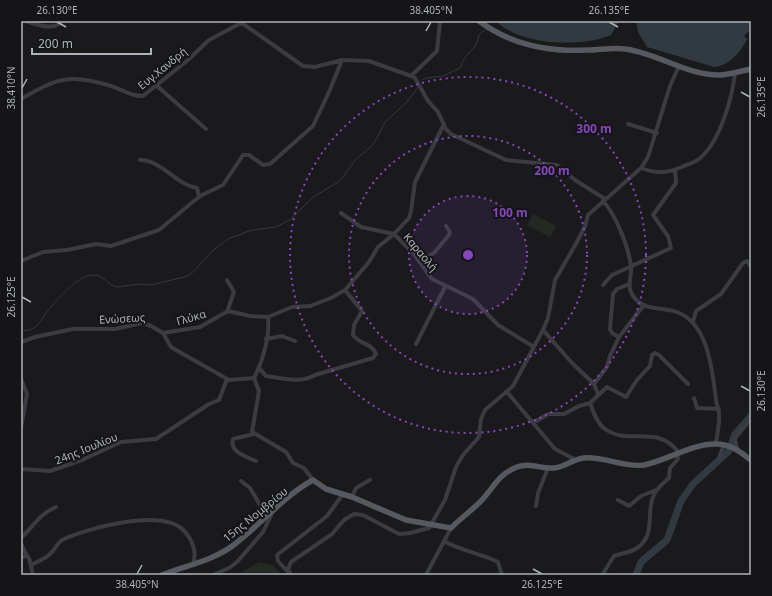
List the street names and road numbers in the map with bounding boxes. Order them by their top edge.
street label: Ευγ.Χανδρή [134,44,190,92]
street label: Καραολή [401,230,441,274]
street label: Γλύκα [174,306,208,328]
street label: Ενώσεως [99,309,145,327]
street label: 24ης Ιουλίου [52,429,120,467]
street label: 15ης Νομβρίου [219,483,291,545]

